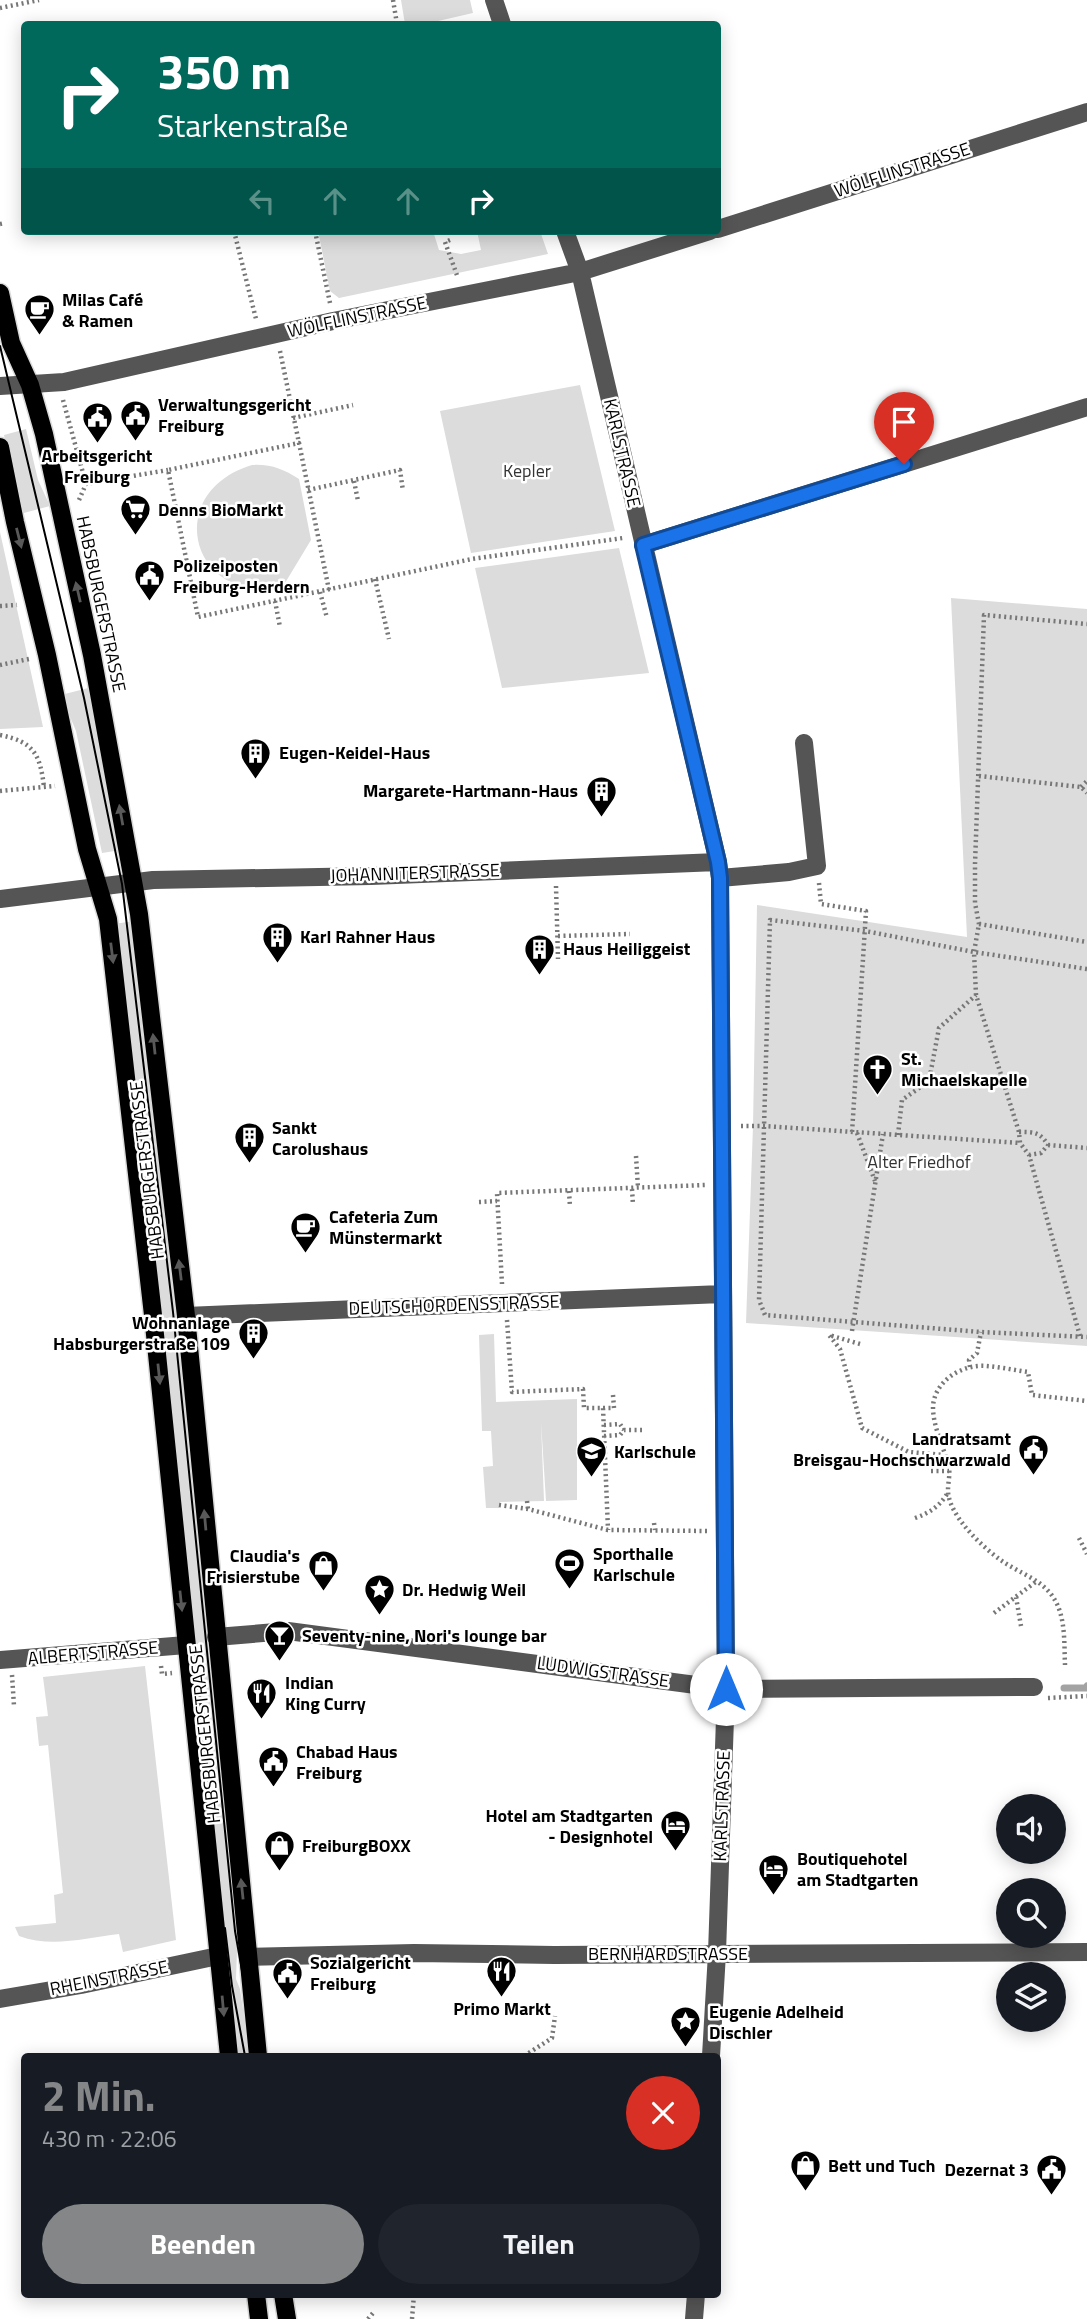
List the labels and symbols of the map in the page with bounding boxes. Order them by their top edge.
street label: WÖLFLINSTRASSE [830,135,973,204]
place label: Milas Café & Ramen [62,286,143,334]
street label: WÖLFLINSTRASSE [285,289,429,344]
cafe icon: Milas Café & Ramen [22,293,56,337]
place label: Verwaltungsgericht Freiburg [158,391,312,439]
pin [874,392,934,464]
street label: KARLSTRASSE [597,396,648,510]
public building icon: Verwaltungsgericht Freiburg [118,398,152,442]
public building icon: Arbeitsgericht Freiburg [80,401,114,445]
place label: Arbeitsgericht Freiburg [42,442,153,490]
park label: Kepler [503,457,551,484]
supermarket icon: Denns BioMarkt [118,493,152,537]
place label: Denns BioMarkt [158,496,284,523]
street label: HABSBURGERSTRASSE [70,513,133,695]
one-way arrow [14,527,25,549]
place label: Polizeiposten Freiburg-Herdern [173,552,310,600]
public building icon: Polizeiposten Freiburg-Herdern [133,559,167,603]
one-way arrow [72,581,83,603]
building icon: Eugen-Keidel-Haus [239,736,273,780]
place label: Eugen-Keidel-Haus [279,739,430,766]
building icon: Margarete-Hartmann-Haus [584,774,618,818]
place label: Margarete-Hartmann-Haus [363,777,578,804]
one-way arrow [115,804,126,826]
street label: JOHANNITERSTRASSE [330,856,500,889]
building icon: Karl Rahner Haus [260,920,294,964]
place label: Karl Rahner Haus [300,923,435,950]
building icon: Haus Heiliggeist [523,932,557,976]
place label: Haus Heiliggeist [563,935,691,962]
one-way arrow [107,942,118,964]
one-way arrow [148,1032,159,1054]
place label: St. Michaelskapelle [901,1045,1027,1093]
church icon: St. Michaelskapelle [861,1052,895,1096]
street label: HABSBURGERSTRASSE [122,1079,171,1261]
place label: Sankt Carolushaus [272,1114,368,1162]
building icon: Sankt Carolushaus [232,1121,266,1165]
park label: Alter Friedhof [867,1148,971,1175]
place label: Cafeteria Zum Münstermarkt [329,1203,443,1251]
cafe icon: Cafeteria Zum Münstermarkt [289,1210,323,1254]
one-way arrow [175,1258,186,1280]
street label: DEUTSCHORDENSSTRASSE [348,1287,560,1322]
place label: Wohnanlage Habsburgerstraße 109 [53,1309,230,1357]
building icon: Wohnanlage Habsburgerstraße 109 [236,1316,270,1360]
one-way arrow [154,1363,165,1385]
place label: Landratsamt Breisgau-Hochschwarzwald [793,1425,1011,1473]
public building icon: Landratsamt Breisgau-Hochschwarzwald [1017,1432,1051,1476]
school or university icon: Karlschule [574,1435,608,1479]
place label: Karlschule [614,1438,696,1465]
one-way arrow [199,1509,210,1531]
place label: Sporthalle Karlschule [593,1540,675,1588]
place label: Claudia's Frisierstube [206,1542,300,1590]
sports icon: Sporthalle Karlschule [553,1547,587,1591]
shop icon: Claudia's Frisierstube [306,1549,340,1593]
place icon: Dr. Hedwig Weil [362,1573,396,1617]
place label: Dr. Hedwig Weil [402,1576,526,1603]
one-way arrow [176,1590,187,1612]
bar icon: Seventy-nine, Nori's lounge bar [262,1619,296,1663]
place label: Seventy-nine, Nori's lounge bar [302,1622,547,1649]
street label: ALBERTSTRASSE [27,1633,159,1672]
street label: HABSBURGERSTRASSE [182,1643,227,1825]
street label: LUDWIGSTRASSE [535,1649,671,1694]
position arrow [689,1652,763,1726]
place label: Indian King Curry [285,1669,366,1717]
restaurant icon: Indian King Curry [245,1676,279,1720]
place label: Chabad Haus Freiburg [296,1738,398,1786]
public building icon: Chabad Haus Freiburg [256,1745,290,1789]
street label: KARLSTRASSE [706,1750,737,1862]
place label: Hotel am Stadtgarten - Designhotel [485,1802,653,1850]
hotel icon: Hotel am Stadtgarten - Designhotel [659,1809,693,1853]
shop icon: FreiburgBOXX [262,1829,296,1873]
place label: FreiburgBOXX [302,1832,411,1859]
place label: Boutiquehotel am Stadtgarten [797,1845,918,1893]
hotel icon: Boutiquehotel am Stadtgarten [757,1852,791,1896]
one-way arrow [236,1878,247,1900]
street label: BERNHARDSTRASSE [588,1940,748,1967]
place label: Sozialgericht Freiburg [310,1949,411,1997]
street label: RHEINSTRASSE [47,1953,170,2002]
restaurant icon: Primo Markt [485,1954,519,1998]
public building icon: Sozialgericht Freiburg [270,1956,304,2000]
place label: Primo Markt [453,1995,551,2022]
one-way arrow [218,1996,229,2018]
place label: Eugenie Adelheid Dischler [709,1998,844,2046]
place icon: Eugenie Adelheid Dischler [669,2005,703,2049]
shop icon: Bett und Tuch [788,2149,822,2193]
place label: Bett und Tuch [828,2152,935,2179]
public building icon: Dezernat 3 [1035,2153,1069,2197]
place label: Dezernat 3 [945,2156,1029,2183]

